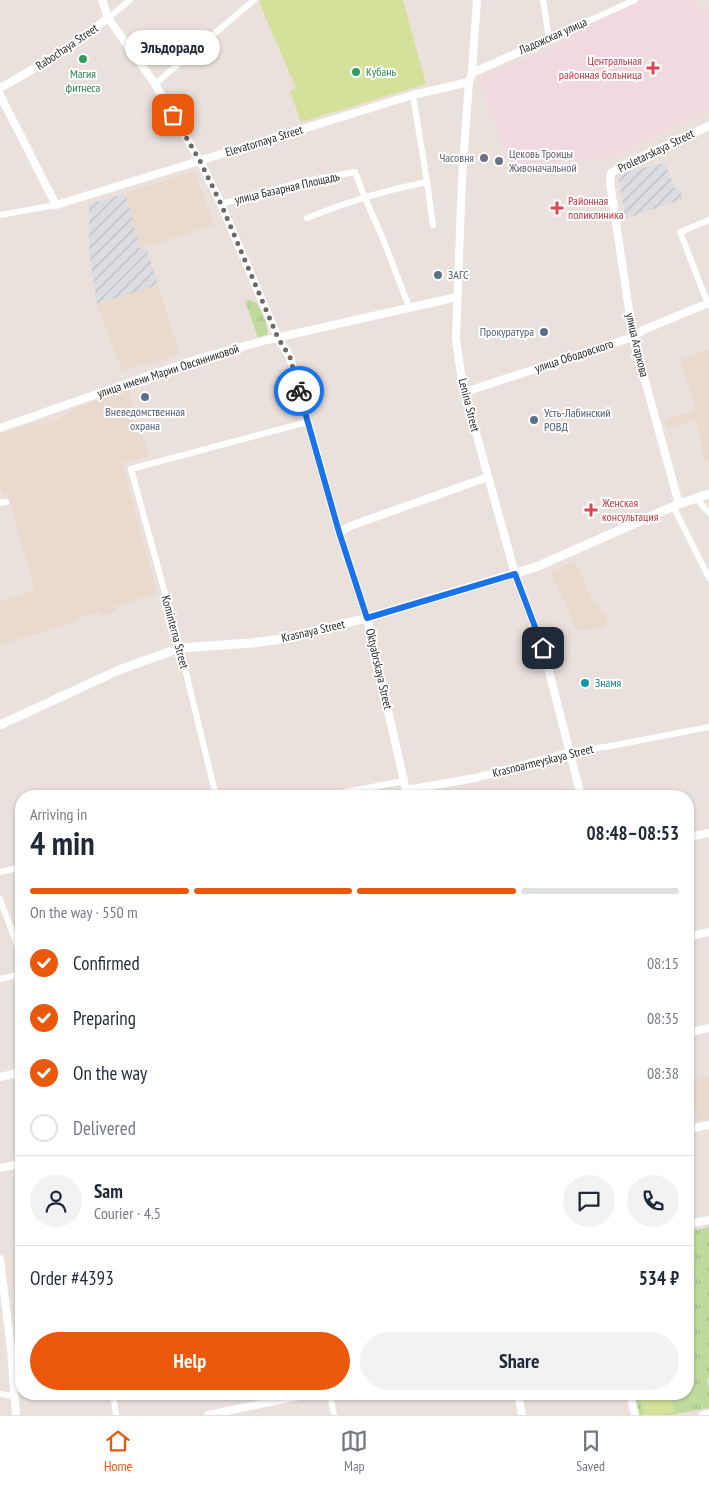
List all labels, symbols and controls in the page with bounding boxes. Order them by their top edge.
street label: Ладожская улица [515,14,589,58]
street label: Rabochaya Street [33,20,101,73]
callout: Эльдорадо [126,30,220,65]
text: Эльдорадо [141,37,204,57]
marker: Магия фитнеса [77,53,89,65]
place label: Центральная районная больница [559,53,642,82]
marker: Центральная районная больница [646,61,660,75]
place label: Кубань [366,64,397,79]
place label: Магия фитнеса [66,66,101,95]
marker: Кубань [350,66,362,78]
pin [152,94,194,136]
icon: bag [159,101,187,129]
street label: Elevatornaya Street [223,121,305,159]
street label: Proletarskaya Street [615,125,697,175]
place label: Цековь Троицы Живоначальной [508,146,577,175]
place label: Часовня [439,150,474,165]
marker: Часовня [478,152,490,164]
marker: Цековь Троицы Живоначальной [493,155,505,167]
street label: улица Базарная Площадь [233,168,341,207]
place label: Районная поликлиника [568,193,624,222]
marker: Районная поликлиника [550,201,564,215]
place label: ЗАГС [448,267,469,282]
marker: ЗАГС [432,269,444,281]
street label: улица Агаркова [623,311,652,379]
place label: Прокуратура [480,324,534,339]
marker: Прокуратура [538,326,550,338]
street label: улица Ободовского [533,336,615,375]
street label: улица имени Марии Овсянниковой [95,340,241,401]
courier [274,366,324,416]
icon: bike [285,377,313,405]
street label: Lenina Street [456,377,484,434]
marker: Вневедомственная охрана [139,391,151,403]
place label: Вневедомственная охрана [105,404,185,433]
place label: Усть-Лабинский РОВД [544,405,611,434]
marker: Усть-Лабинский РОВД [528,414,540,426]
place label: Женская консультация [601,495,659,524]
marker: Женская консультация [584,503,598,517]
street label: Kominterna Street [159,594,193,671]
street label: Krasnaya Street [280,616,347,645]
street label: Oktyabrskaya Street [363,627,396,711]
pin [522,627,564,669]
icon: home [529,634,557,662]
place label: Знамя [595,675,621,690]
marker: Знамя [579,677,591,689]
street label: Krasnoarmeyskaya Street [491,741,596,780]
text: Arriving in [30,804,87,824]
text: 08:48–08:53 [586,821,679,845]
text: 4 min [30,822,95,864]
text: On the way · 550 m [30,902,138,922]
icon: check [30,949,58,977]
text: Confirmed [73,951,140,975]
text: 08:15 [647,953,679,973]
icon: check [30,1004,58,1032]
text: Preparing [73,1006,136,1030]
text: 08:35 [647,1008,679,1028]
icon: check [30,1059,58,1087]
text: On the way [73,1061,147,1085]
text: 08:38 [647,1063,679,1083]
text: Delivered [73,1116,136,1140]
button: person [30,1175,82,1227]
button: chat [563,1175,615,1227]
button: phone [627,1175,679,1227]
text: Sam [94,1179,123,1203]
text: Courier · 4.5 [94,1203,161,1223]
text: Order #4393 [30,1266,114,1290]
text: 534 ₽ [639,1266,679,1290]
button: Help [30,1332,350,1390]
button: Share [360,1332,679,1390]
tab: Home [104,1427,132,1475]
tab: Map [340,1427,368,1475]
tab: Saved [576,1427,605,1475]

